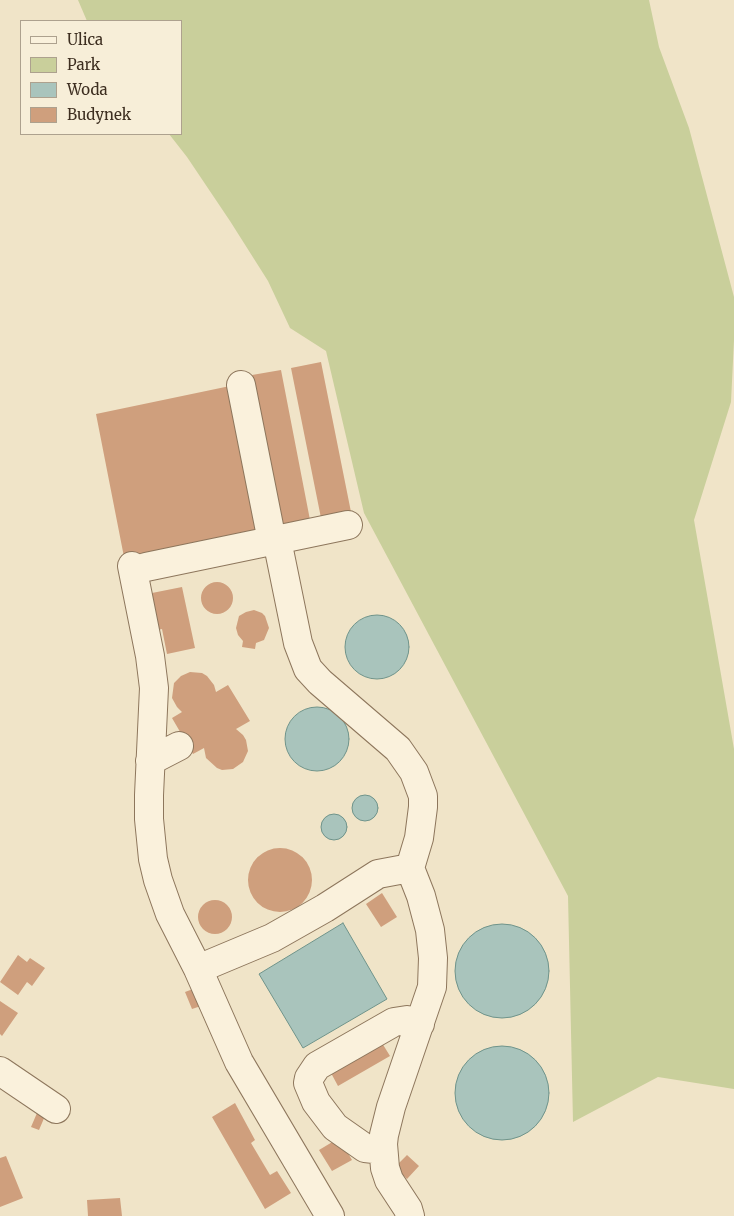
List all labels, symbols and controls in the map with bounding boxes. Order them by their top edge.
legend [20,20,182,135]
text: Ulica [67,30,103,49]
text: Park [67,55,100,74]
text: Woda [67,80,108,99]
text: Budynek [67,105,131,124]

